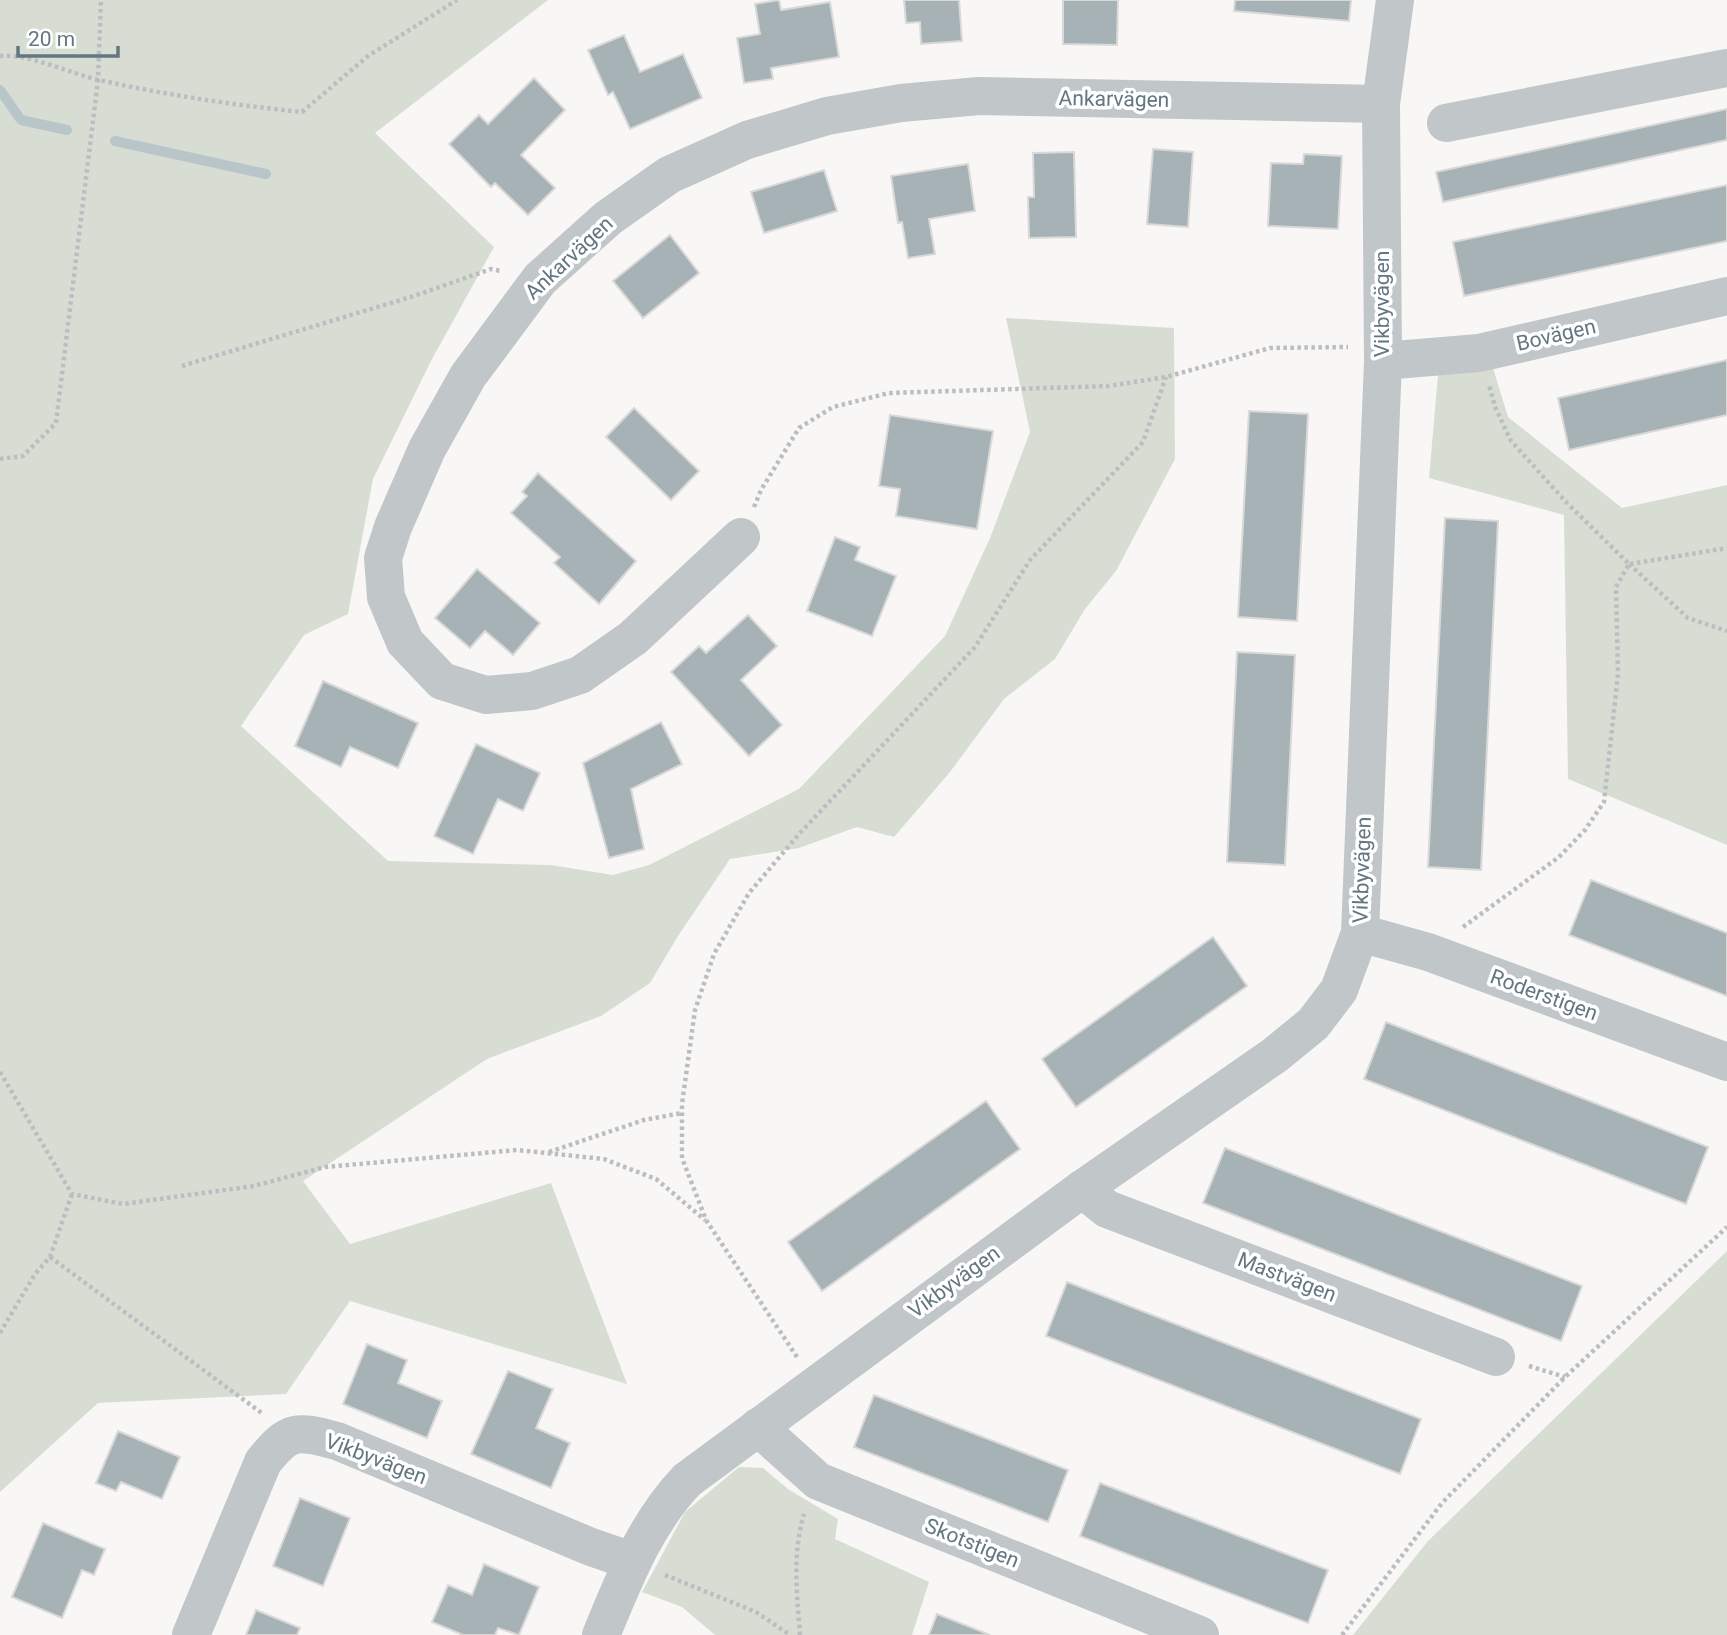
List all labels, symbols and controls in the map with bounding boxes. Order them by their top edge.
scale bar [18,14,117,58]
text: 20 m [28,27,75,51]
street label: Ankarvägen [1058,86,1170,112]
street label: Ankarvägen [520,211,618,305]
street label: Vikbyvägen [1370,251,1394,357]
street label: Bovägen [1514,314,1598,356]
street label: Vikbyvägen [1348,816,1376,924]
street label: Roderstigen [1487,965,1601,1025]
street label: Vikbyvägen [904,1241,1004,1323]
street label: Mastvägen [1234,1247,1340,1307]
street label: Vikbyvägen [322,1429,430,1489]
street label: Skotstigen [921,1513,1023,1573]

